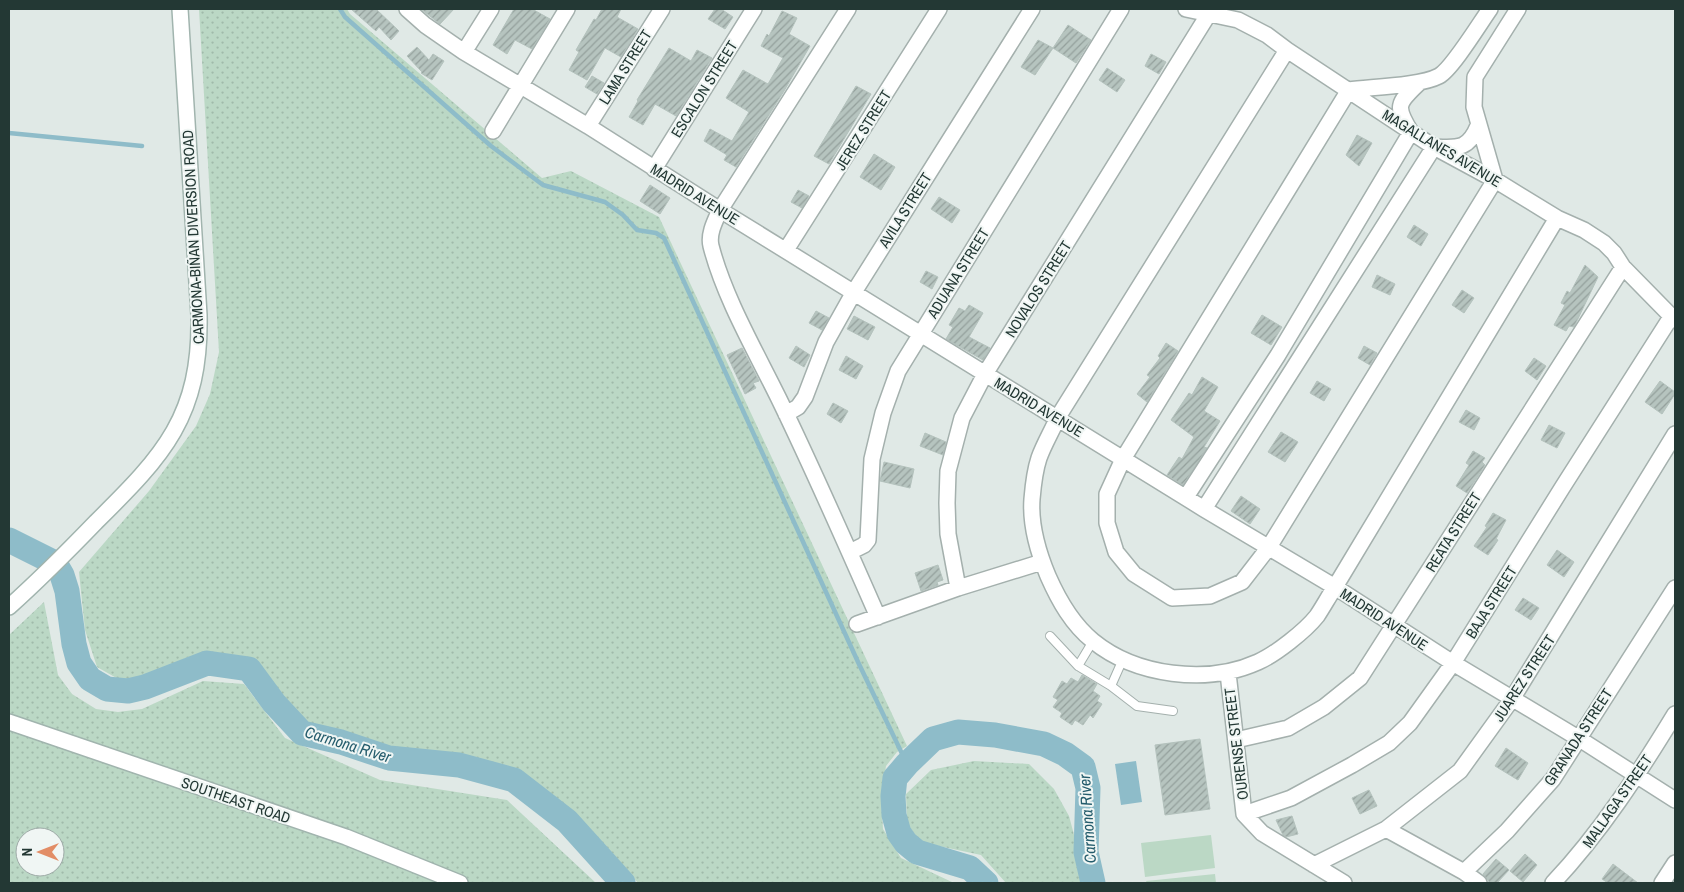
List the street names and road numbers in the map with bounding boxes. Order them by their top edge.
street label: LAMA STREET [594,25,657,109]
street label: ESCALON STREET [666,36,742,142]
street label: JEREZ STREET [830,85,896,174]
street label: MAGALLANES AVENUE [1378,104,1506,192]
street label: CARMONA-BIÑAN DIVERSION ROAD [177,129,209,345]
street label: MADRID AVENUE [647,158,743,230]
street label: AVILA STREET [873,168,937,253]
street label: ADUANA STREET [921,224,994,323]
street label: NOVALOS STREET [1000,236,1076,341]
street label: MADRID AVENUE [990,372,1088,442]
street label: REATA STREET [1420,488,1486,576]
street label: BAJA STREET [1460,561,1522,642]
street label: MADRID AVENUE [1336,583,1432,655]
street label: JUAREZ STREET [1488,630,1560,726]
street label: GRANADA STREET [1539,684,1618,790]
street label: OURENSE STREET [1219,686,1253,801]
street label: MALLAGA STREET [1577,750,1657,852]
street label: SOUTHEAST ROAD [179,772,293,829]

